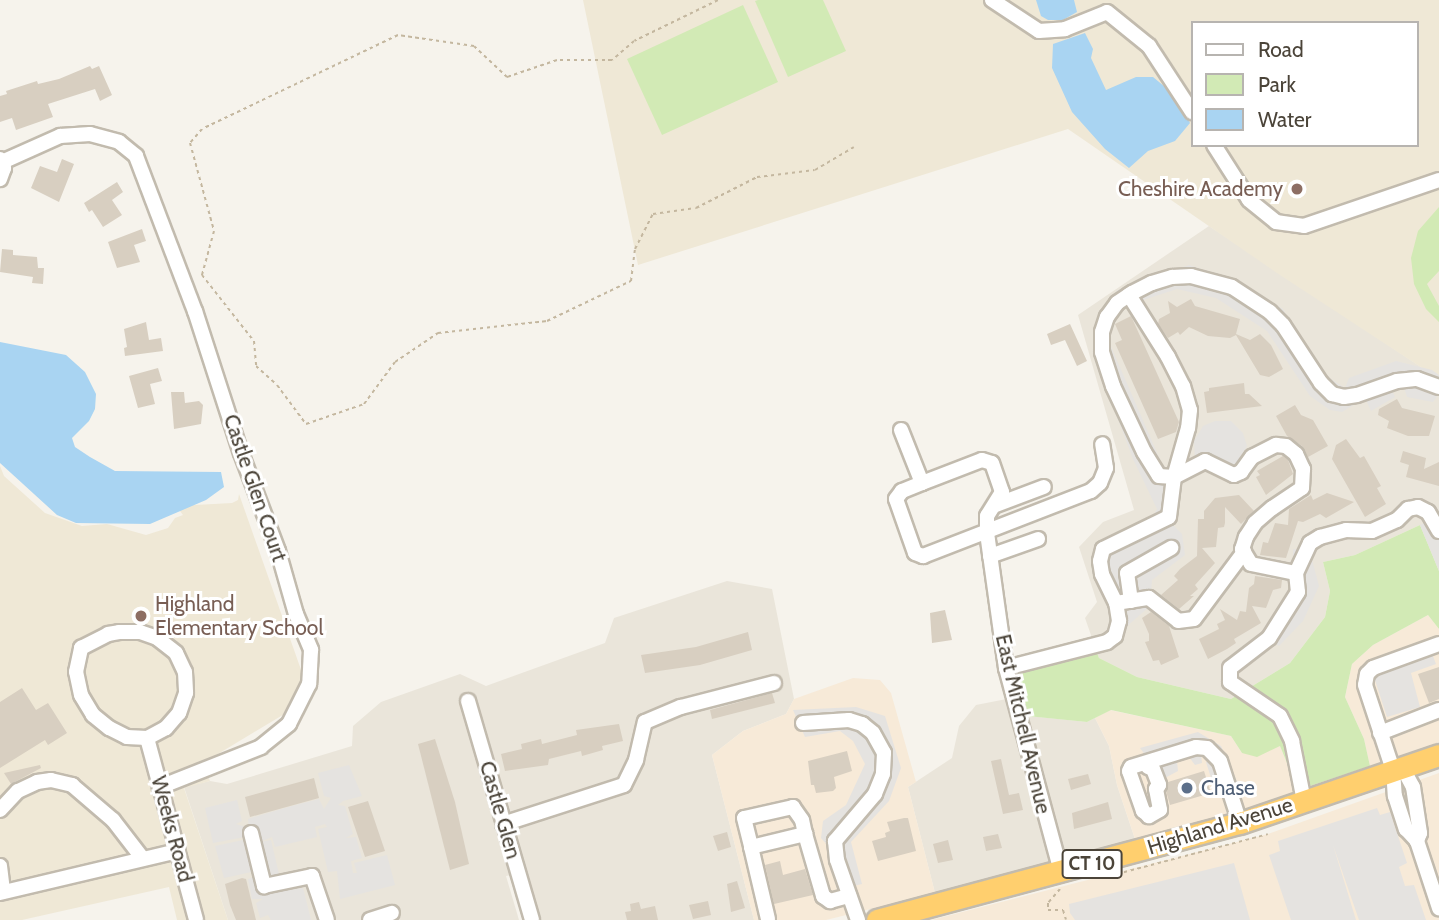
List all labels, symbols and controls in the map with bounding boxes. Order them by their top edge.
legend [1190,21,1418,147]
text: Road [1258,37,1304,62]
text: Park [1258,72,1296,97]
text: Water [1258,107,1311,132]
place label: Cheshire Academy [1118,176,1283,202]
marker: Cheshire Academy [1289,181,1305,197]
street label: Castle Glen Court [218,411,292,565]
place label: Highland Elementary School [155,591,323,641]
marker: Highland Elementary School [133,608,149,624]
street label: East Mitchell Avenue [990,632,1056,816]
street label: Castle Glen [474,758,526,862]
street label: Weeks Road [146,773,198,885]
place label: Chase [1201,775,1255,801]
marker: Chase [1179,780,1195,796]
street label: Highland Avenue [1144,792,1296,860]
road number: CT 10 [1060,848,1124,880]

